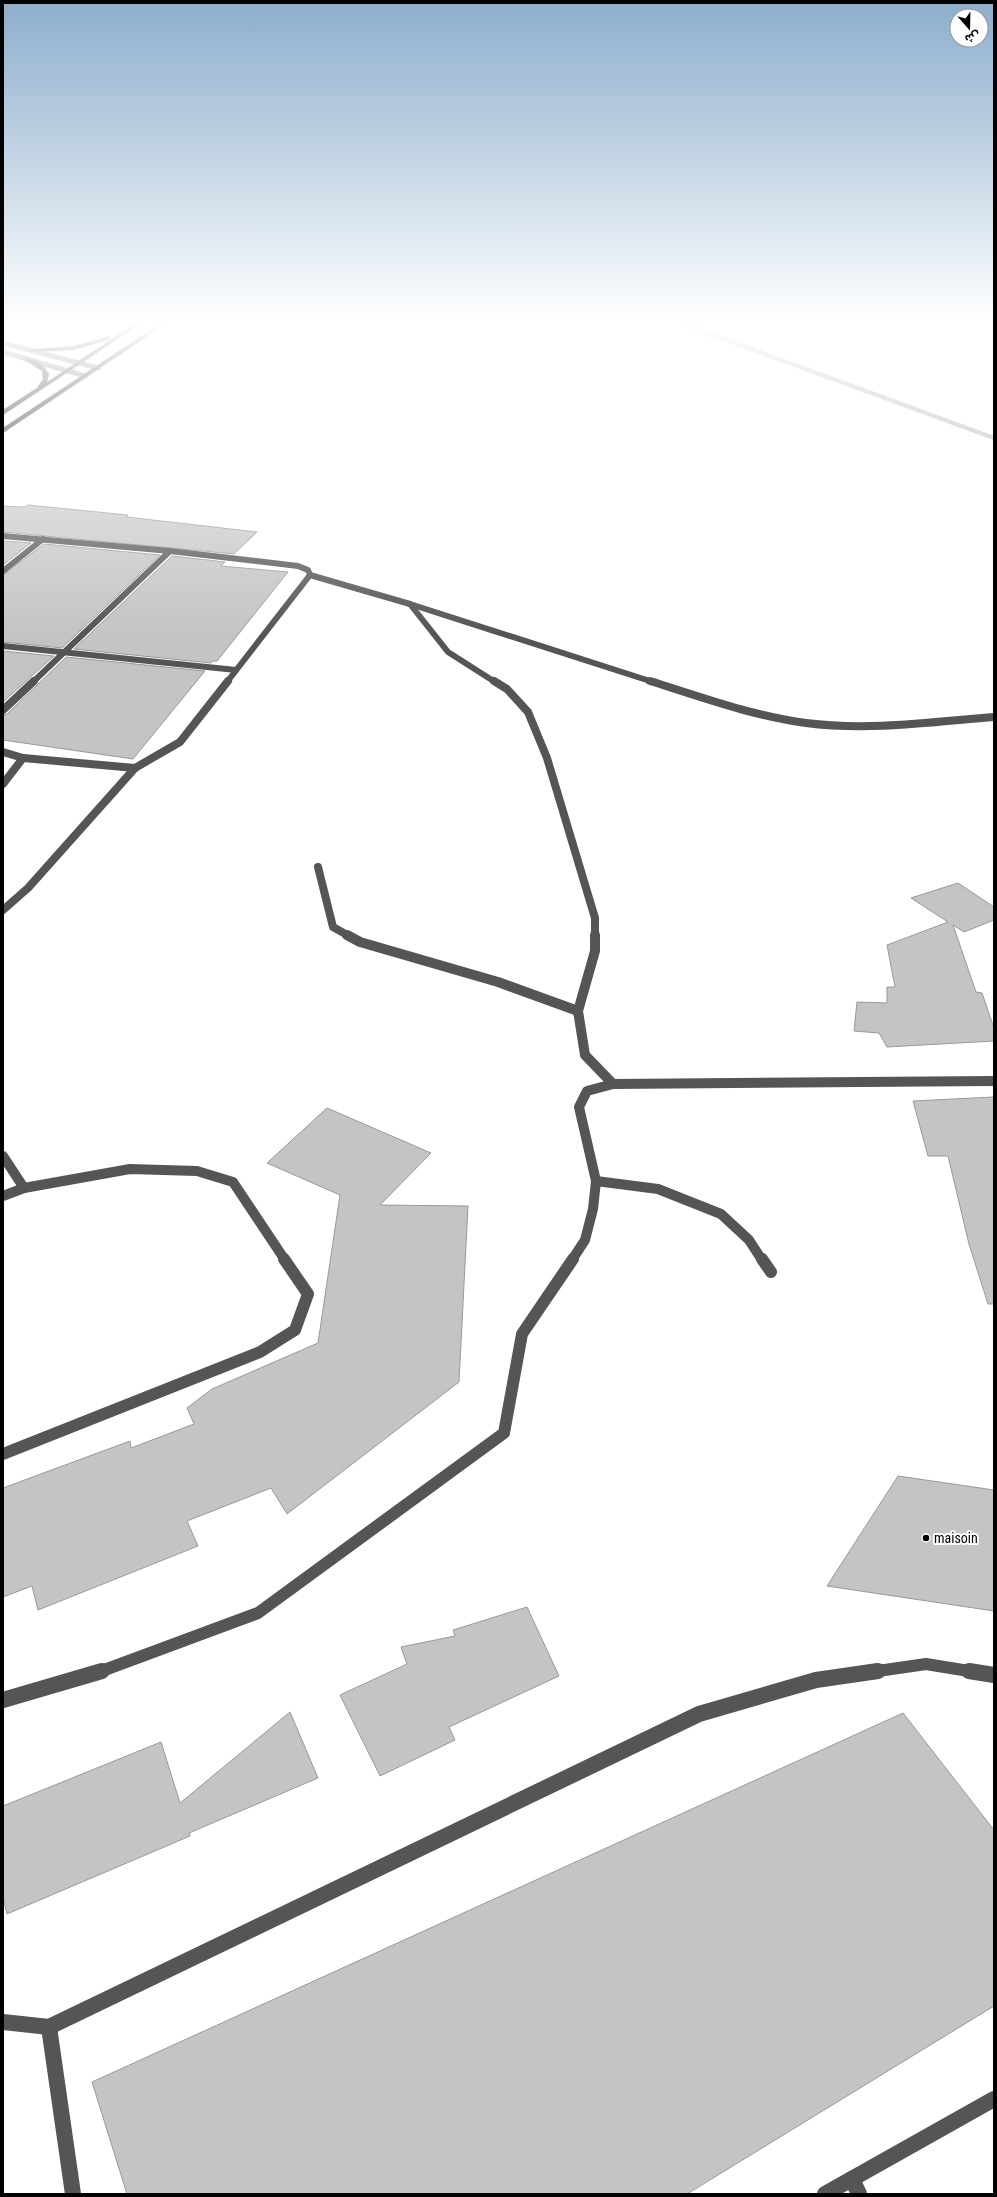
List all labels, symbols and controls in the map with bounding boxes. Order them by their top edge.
north arrow [949,8,989,48]
text: ش [963,28,982,46]
place label: maisoin [934,1530,978,1546]
marker: maisoin [921,1533,931,1543]

